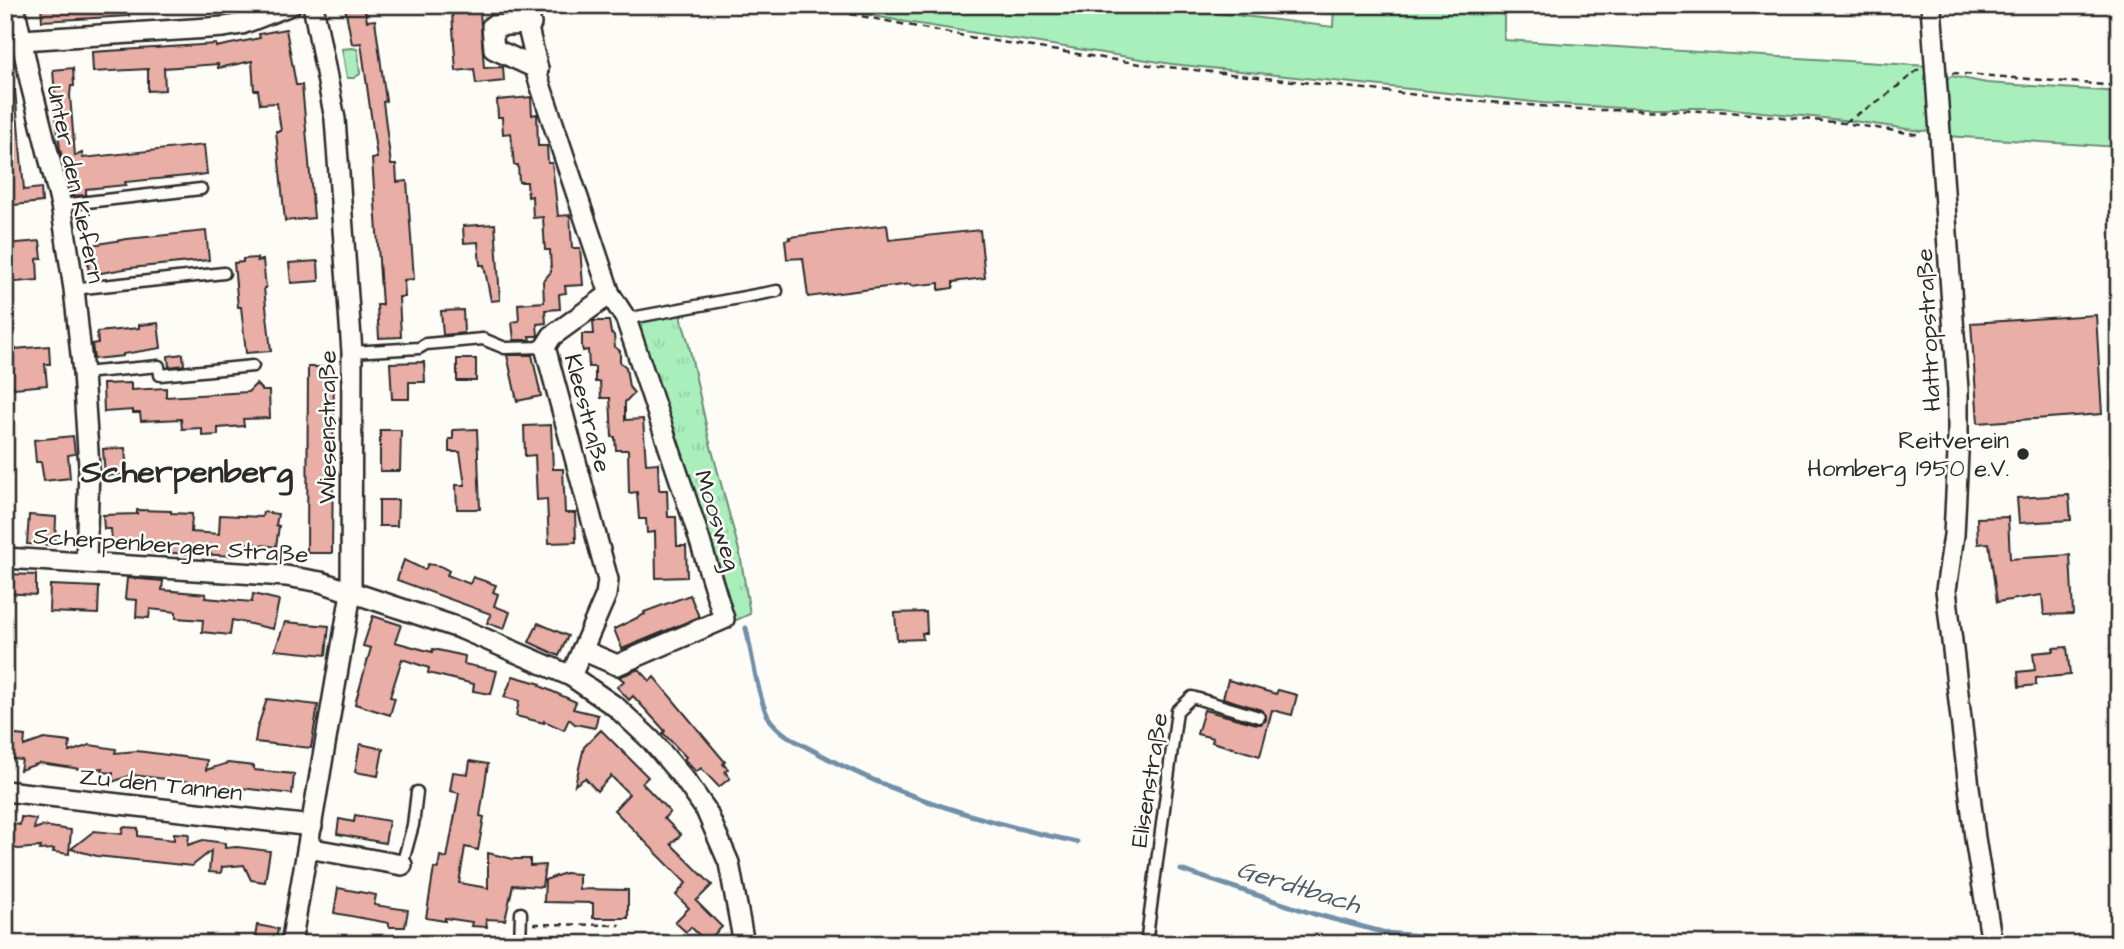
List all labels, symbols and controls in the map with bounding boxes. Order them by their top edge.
street label: Unter den Kiefern [37,82,113,286]
street label: Hattropstraße [1908,247,1950,412]
street label: Wiesenstraße [311,350,345,504]
street label: Kleestraße [555,350,619,476]
place label: Reitverein Homberg 1950 e.V. [1807,424,2009,487]
marker: Reitverein Homberg 1950 e.V. [2015,446,2031,462]
district label: Scherpenberg [80,450,294,496]
street label: Moosweg [684,466,749,575]
street label: Scherpenberger Straße [32,519,310,574]
street label: Elisenstraße [1123,710,1177,850]
street label: Zu den Tannen [78,760,244,810]
water label: Gerdtbach [1233,851,1366,923]

